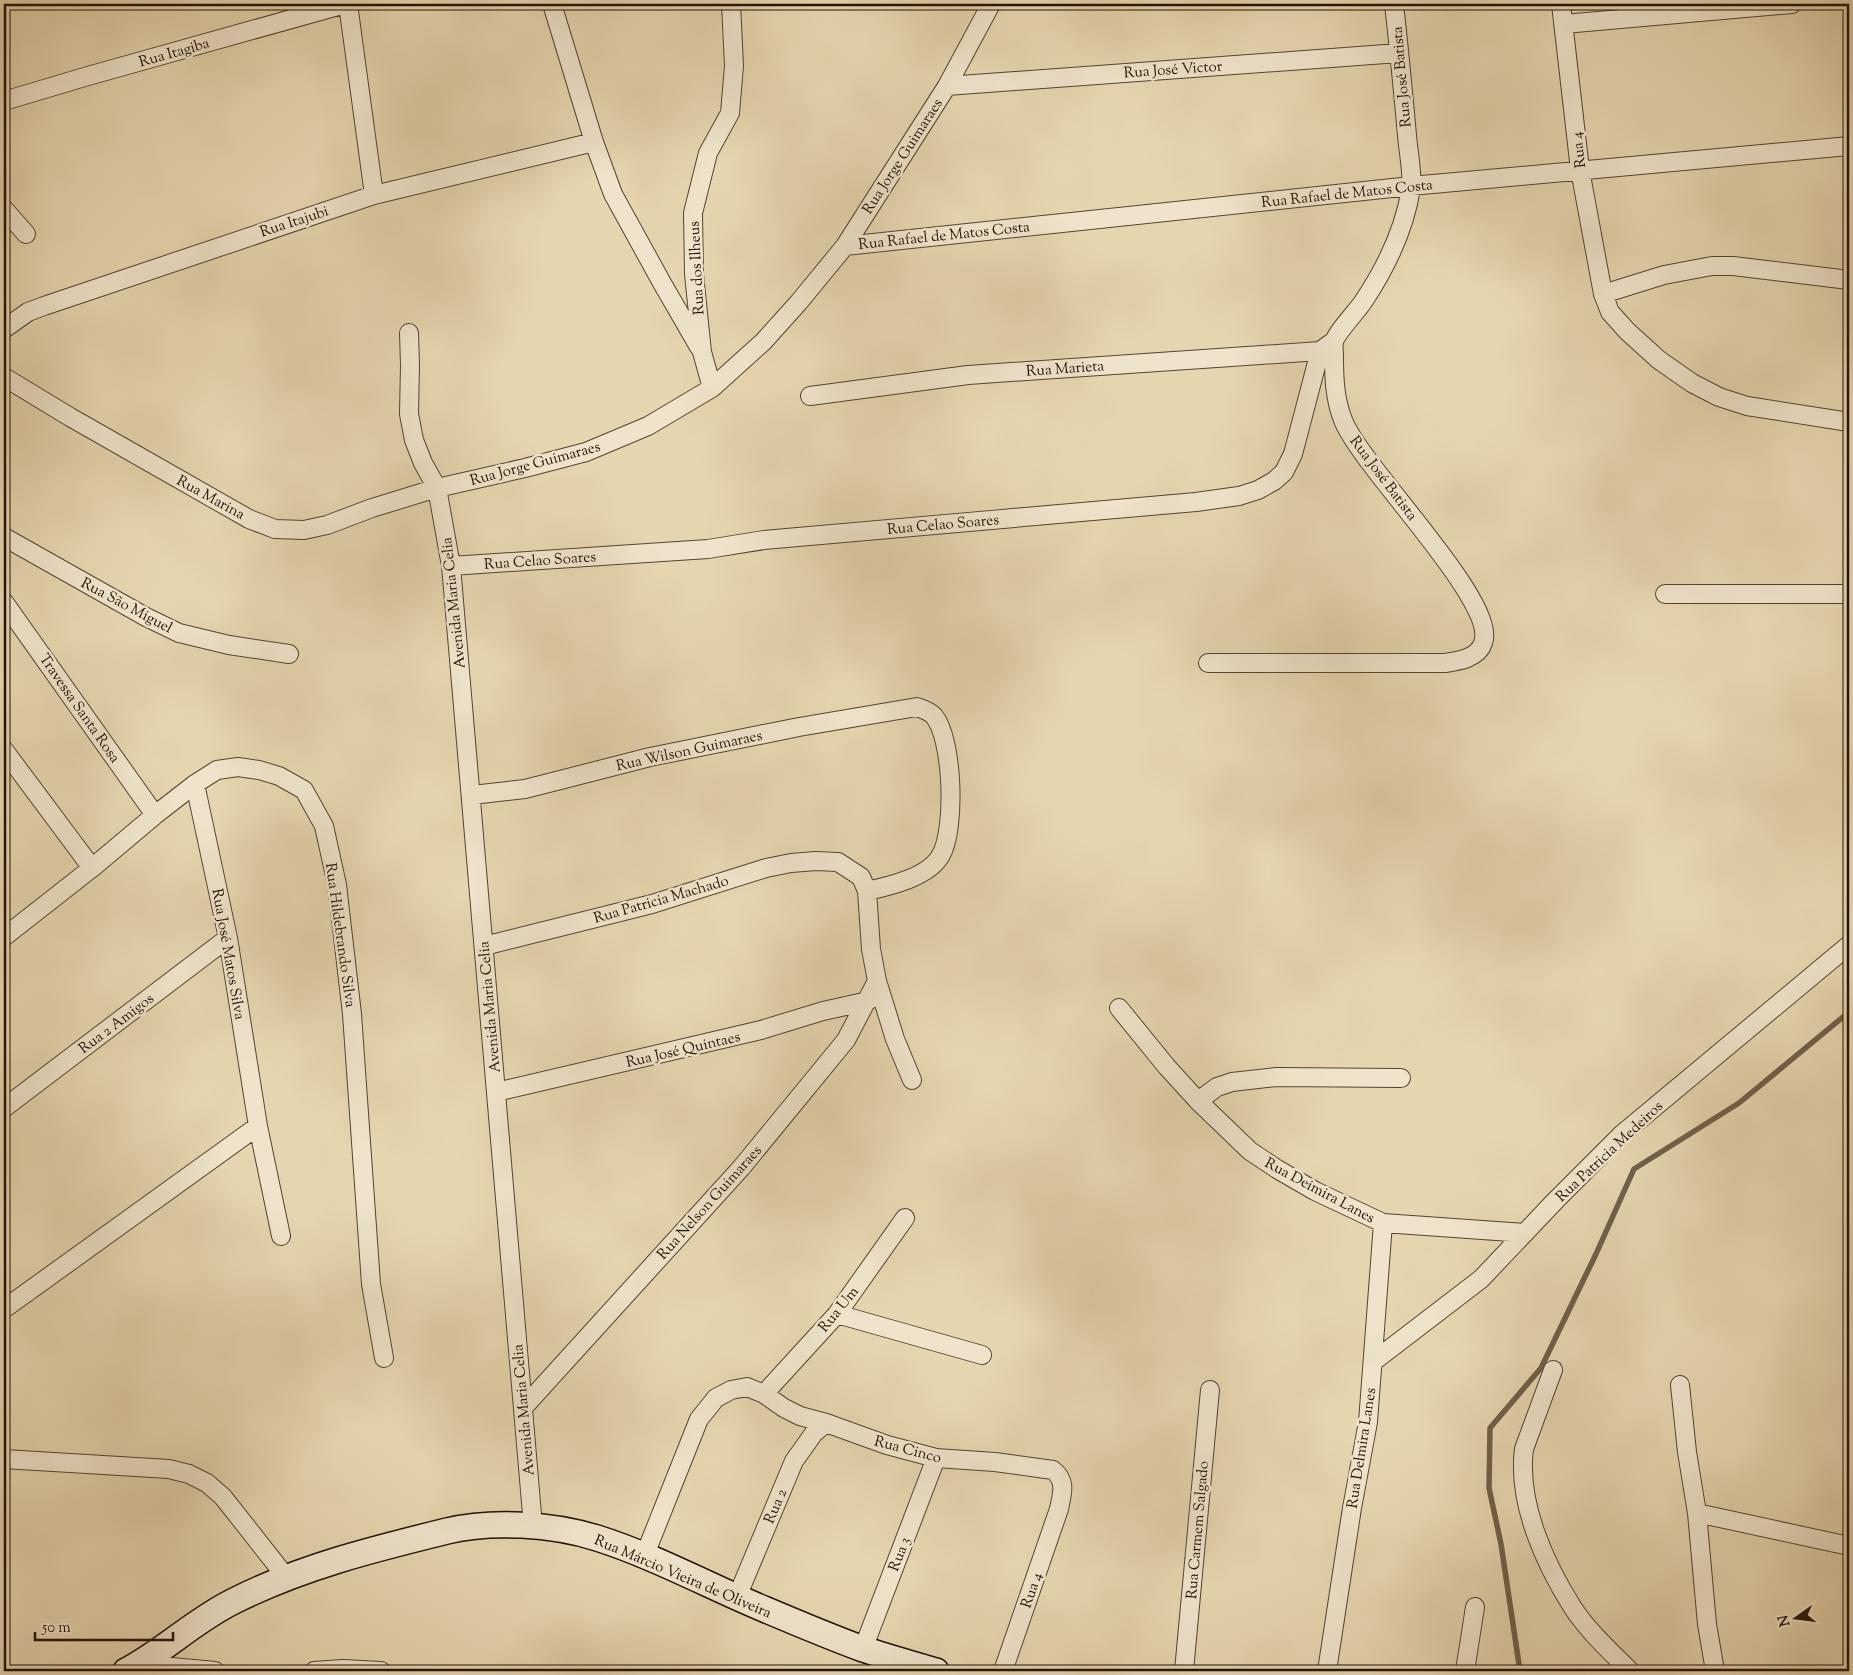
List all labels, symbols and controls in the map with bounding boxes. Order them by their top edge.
street label: Rua José Batista [1388,25,1417,128]
street label: Rua Itagiba [137,33,212,74]
street label: Rua José Victor [1123,57,1223,84]
street label: Rua Jorge Guimaraes [858,95,949,219]
street label: Rua 4 [1567,130,1592,169]
street label: Rua Rafael de Matos Costa [1260,175,1434,214]
street label: Rua Itajubi [257,201,331,243]
street label: Rua Rafael de Matos Costa [857,217,1031,256]
street label: Rua dos Ilheus [685,220,710,315]
street label: Rua Marieta [1025,356,1105,383]
street label: Rua José Batista [1344,432,1422,526]
street label: Rua Jorge Guimaraes [468,437,603,492]
street label: Rua Marina [172,471,248,526]
street label: Rua Celao Soares [886,510,1000,541]
street label: Avenida Maria Celia [437,536,472,670]
street label: Rua Celao Soares [483,547,597,576]
street label: Rua São Miguel [77,573,176,639]
street label: Travessa Santa Rosa [33,650,124,768]
street label: Rua Wilson Guimaraes [614,726,764,777]
street label: Rua Hildebrando Silva [319,862,360,1009]
street label: Rua Patricia Machado [592,871,731,930]
street label: Rua José Matos Silva [206,887,249,1021]
street label: Avenida Maria Celia [474,940,507,1073]
street label: Rua 2 Amigos [75,989,159,1059]
street label: Rua José Quintaes [624,1027,743,1074]
street label: Rua Patricia Medeiros [1552,1097,1668,1208]
street label: Rua Nelson Guimaraes [653,1141,767,1265]
street label: Rua Deimira Lanes [1260,1153,1378,1229]
street label: Rua Um [814,1282,865,1337]
street label: Avenida Maria Celia [508,1343,541,1476]
street label: Rua Delmira Lanes [1343,1386,1382,1510]
street label: Rua Cinco [872,1431,944,1470]
street label: Rua Carmem Salgado [1182,1460,1215,1600]
street label: Rua 2 [760,1486,793,1527]
street label: Rua Márcio Vieira de Oliveira [591,1530,774,1624]
street label: Rua 3 [884,1534,917,1575]
street label: Rua 4 [1017,1569,1048,1611]
north arrow [1770,1592,1820,1642]
scale bar [35,1610,172,1642]
text: N [1774,1613,1796,1629]
text: 50 m [41,1618,71,1639]

